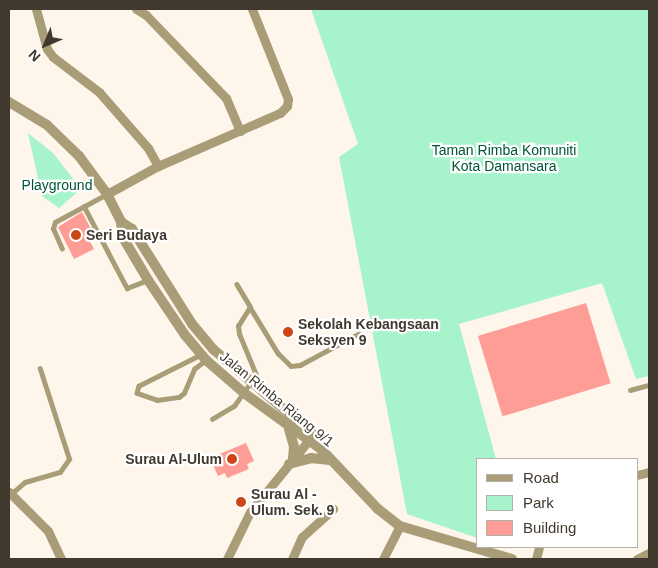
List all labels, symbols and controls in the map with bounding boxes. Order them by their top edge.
north arrow [20,20,70,70]
text: N [25,46,44,65]
park label: Taman Rimba Komuniti Kota Damansara [432,142,576,174]
park label: Playground [22,177,92,193]
place label: Seri Budaya [86,227,167,243]
marker: Seri Budaya [70,229,82,241]
place label: Sekolah Kebangsaan Seksyen 9 [298,316,439,348]
marker: Sekolah Kebangsaan Seksyen 9 [282,326,294,338]
street label: Jalan Rimba Riang 9/1 [217,348,337,450]
place label: Surau Al-Ulum [125,451,222,467]
marker: Surau Al-Ulum [226,453,238,465]
legend [476,458,638,548]
text: Road [523,469,559,486]
place label: Surau Al - Ulum. Sek. 9 [251,486,334,518]
text: Park [523,494,554,511]
marker: Surau Al - Ulum. Sek. 9 [235,496,247,508]
text: Building [523,519,576,536]

